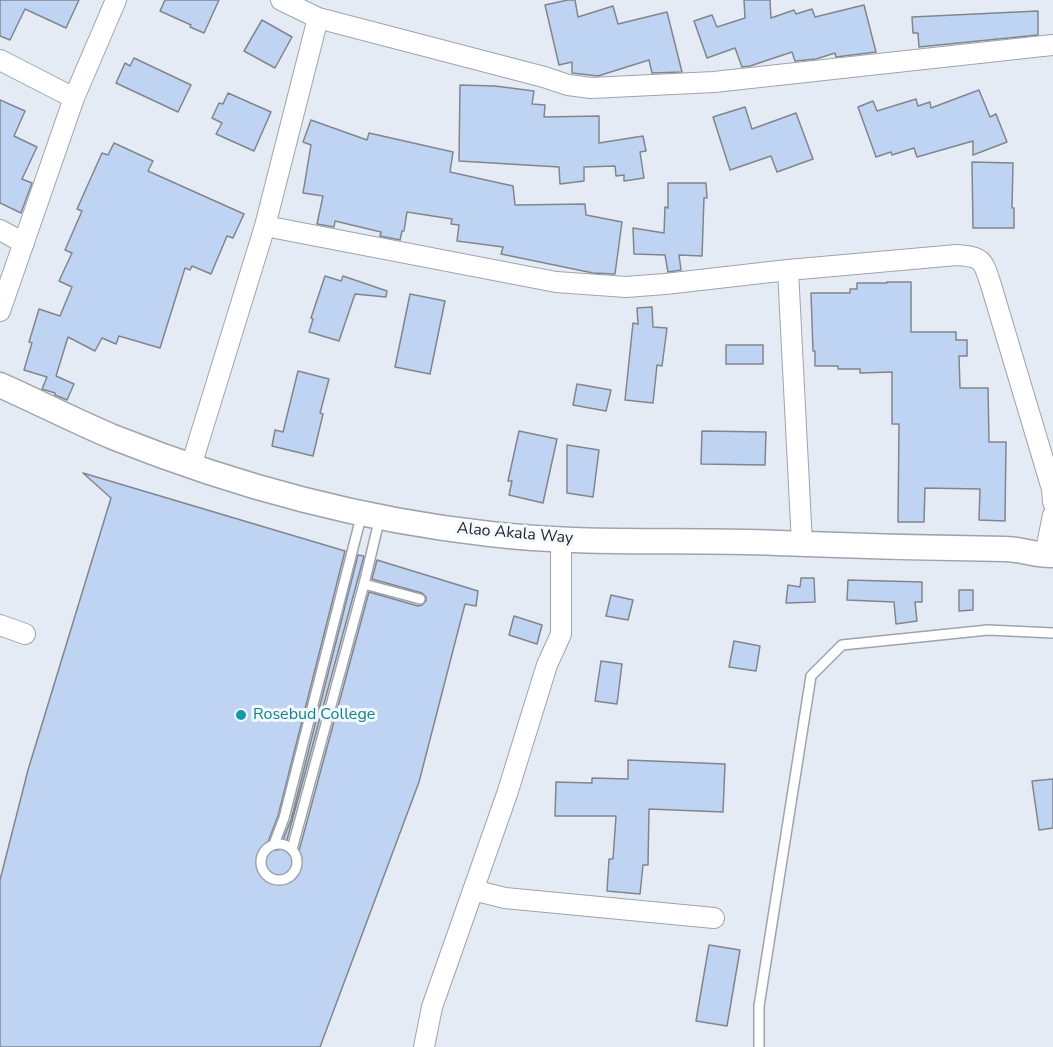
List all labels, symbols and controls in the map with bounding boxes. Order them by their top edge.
street label: Alao Akala Way [456,519,574,549]
place label: Rosebud College [253,705,375,725]
marker: Rosebud College [234,708,248,722]

